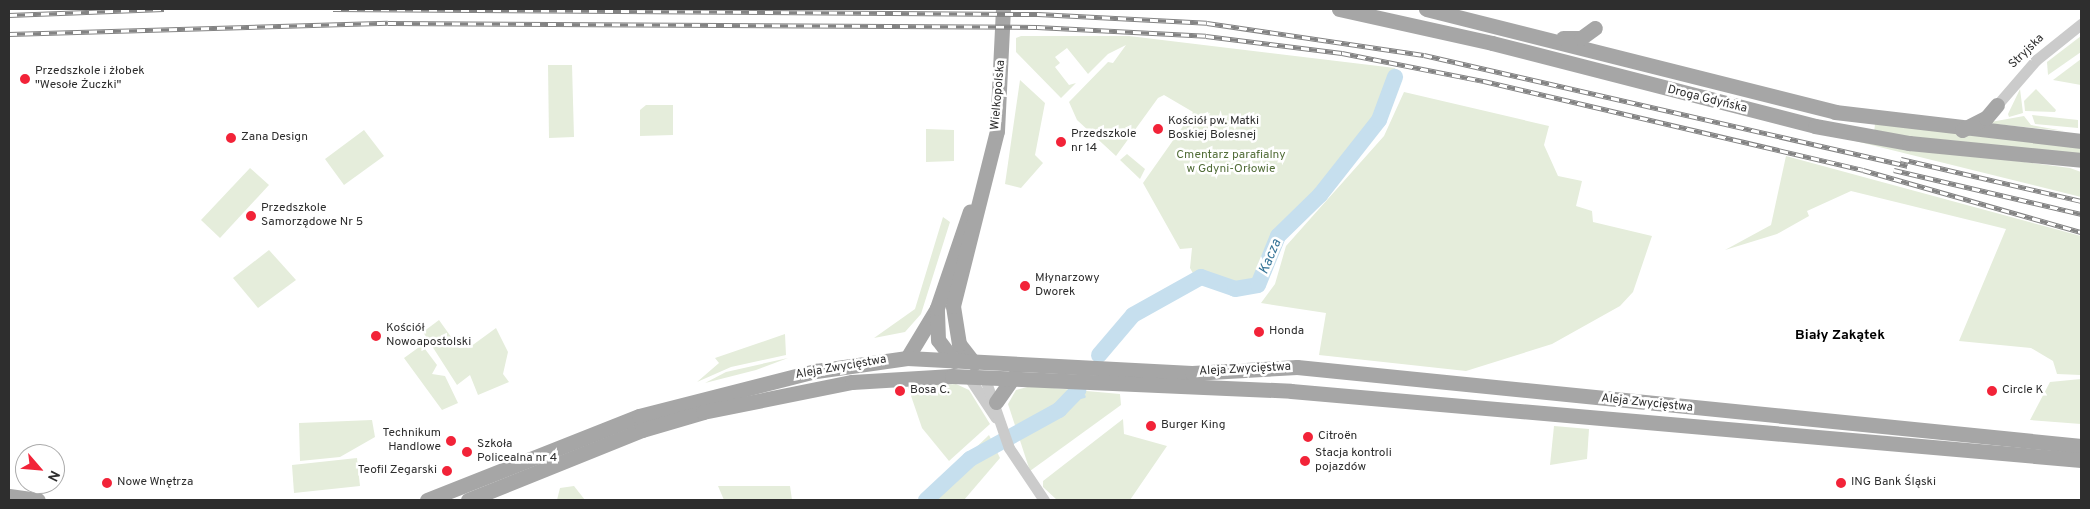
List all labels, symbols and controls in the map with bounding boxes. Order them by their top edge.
street label: Stryjska [2006,32,2048,72]
street label: Wielkopolska [989,59,1009,131]
place label: Przedszkole i żłobek "Wesołe Żuczki" [35,65,145,93]
marker: Przedszkole i żłobek "Wesołe Żuczki" [19,73,31,85]
street label: Droga Gdyńska [1666,83,1748,117]
place label: Kościół pw. Matki Boskiej Bolesnej [1168,115,1259,143]
marker: Kościół pw. Matki Boskiej Bolesnej [1152,123,1164,135]
place label: Przedszkole nr 14 [1071,128,1136,156]
place label: Zana Design [241,131,308,145]
marker: Zana Design [225,132,237,144]
marker: Przedszkole nr 14 [1055,136,1067,148]
park label: Cmentarz parafialny w Gdyni-Orłowie [1176,149,1286,177]
place label: Przedszkole Samorządowe Nr 5 [261,202,363,230]
marker: Przedszkole Samorządowe Nr 5 [245,210,257,222]
water label: Kacza [1256,237,1286,277]
place label: Młynarzowy Dworek [1035,272,1100,300]
marker: Młynarzowy Dworek [1019,280,1031,292]
place label: Kościół Nowoapostolski [386,322,471,350]
place label: Honda [1269,325,1304,339]
marker: Honda [1253,326,1265,338]
district label: Biały Zakątek [1795,328,1885,344]
marker: Kościół Nowoapostolski [370,330,382,342]
street label: Aleja Zwycięstwa [794,353,888,383]
street label: Aleja Zwycięstwa [1199,360,1291,380]
place label: Bosa C. [910,384,950,398]
place label: Circle K [2002,384,2044,398]
marker: Bosa C. [894,385,906,397]
marker: Circle K [1986,385,1998,397]
street label: Aleja Zwycięstwa [1601,392,1693,416]
place label: Burger King [1161,419,1225,433]
marker: Burger King [1145,420,1157,432]
place label: Technikum Handlowe [383,427,441,455]
place label: Citroën [1318,430,1357,444]
marker: Citroën [1302,431,1314,443]
marker: Technikum Handlowe [445,435,457,447]
place label: Szkoła Policealna nr 4 [477,438,557,466]
north arrow [15,444,65,494]
marker: Szkoła Policealna nr 4 [461,446,473,458]
place label: Stacja kontroli pojazdów [1315,447,1392,475]
marker: Stacja kontroli pojazdów [1299,455,1311,467]
place label: Teofil Zegarski [358,464,437,478]
marker: Teofil Zegarski [441,465,453,477]
text: N [43,467,63,484]
place label: Nowe Wnętrza [117,476,194,490]
place label: ING Bank Śląski [1851,476,1936,490]
marker: Nowe Wnętrza [101,477,113,489]
marker: ING Bank Śląski [1835,477,1847,489]

